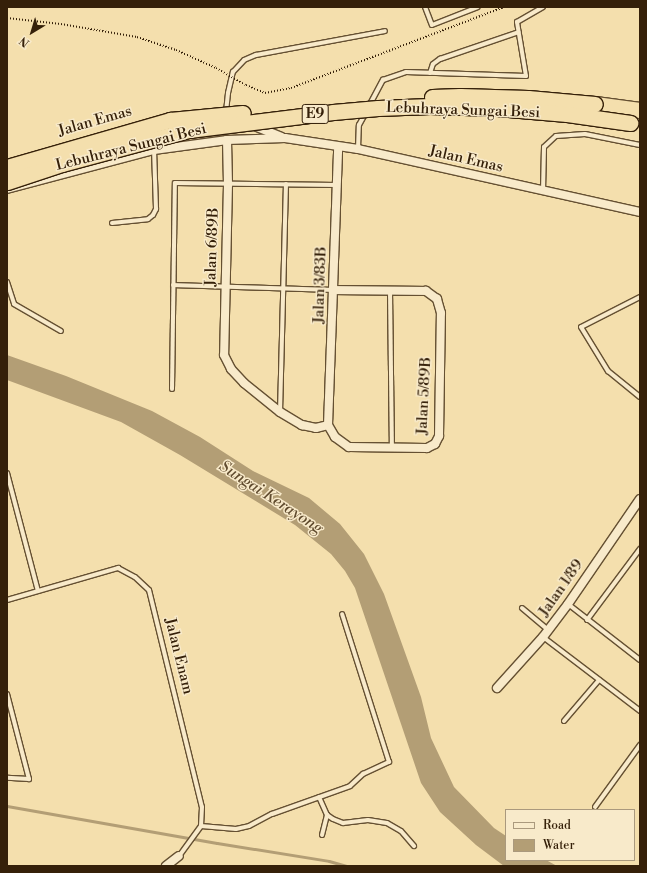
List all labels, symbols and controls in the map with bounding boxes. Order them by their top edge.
north arrow [12,12,52,52]
text: N [17,33,32,50]
street label: Lebuhraya Sungai Besi [385,98,541,122]
street label: Jalan Emas [56,102,134,140]
road number: E9 [301,102,329,126]
street label: Lebuhraya Sungai Besi [54,120,208,174]
street label: Jalan Emas [427,142,505,176]
street label: Jalan 6/89B [202,207,222,287]
street label: Jalan 3/83B [310,246,330,324]
street label: Jalan 5/89B [413,357,435,435]
water label: Sungai Kerayong [216,456,326,538]
street label: Jalan 1/89 [535,556,587,620]
street label: Jalan Enam [161,616,197,696]
legend [505,809,635,861]
text: Road [543,818,571,833]
text: Water [543,838,575,853]

